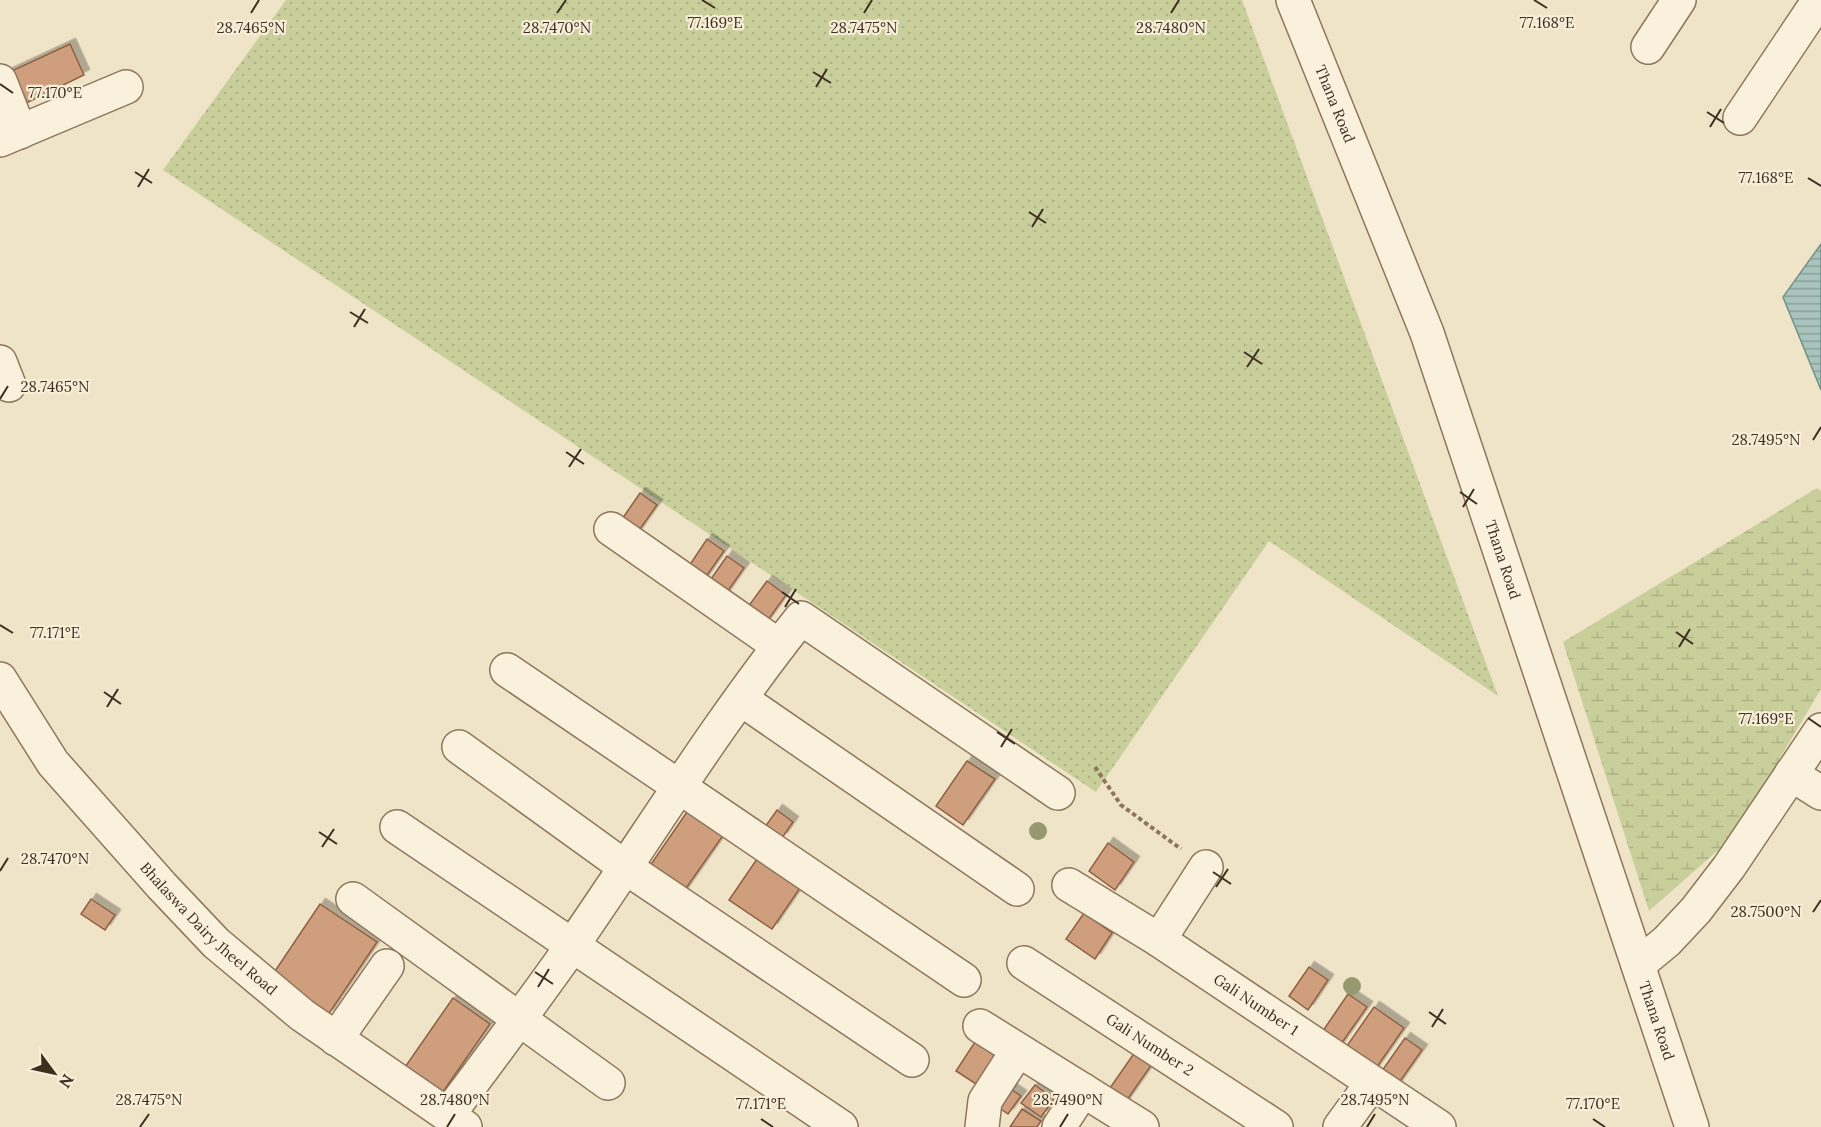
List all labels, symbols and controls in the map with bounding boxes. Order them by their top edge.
text: 77.169°E [687,13,743,32]
text: 77.168°E [1520,13,1574,32]
text: 28.7465°N [217,18,285,37]
text: 28.7470°N [523,18,591,37]
text: 28.7475°N [830,18,898,37]
text: 28.7480°N [1136,18,1206,37]
street label: Thana Road [1311,62,1359,145]
text: 77.170°E [28,83,82,102]
text: 77.168°E [1739,168,1793,187]
text: 28.7465°N [21,377,89,396]
text: 28.7495°N [1732,430,1800,449]
street label: Thana Road [1481,518,1525,602]
text: 77.171°E [30,623,80,642]
text: 77.169°E [1738,709,1794,728]
text: 28.7470°N [21,849,89,868]
street label: Bhalaswa Dairy Jheel Road [136,858,281,999]
text: 28.7500°N [1731,902,1801,921]
street label: Gali Number 1 [1210,969,1302,1039]
street label: Thana Road [1635,979,1679,1063]
street label: Gali Number 2 [1103,1009,1197,1080]
north arrow [24,1043,84,1103]
text: N [55,1071,78,1092]
text: 28.7475°N [115,1090,183,1109]
text: 28.7480°N [420,1090,490,1109]
text: 28.7490°N [1033,1090,1103,1109]
text: 28.7495°N [1341,1090,1409,1109]
text: 77.171°E [736,1094,786,1113]
text: 77.170°E [1566,1094,1620,1113]

